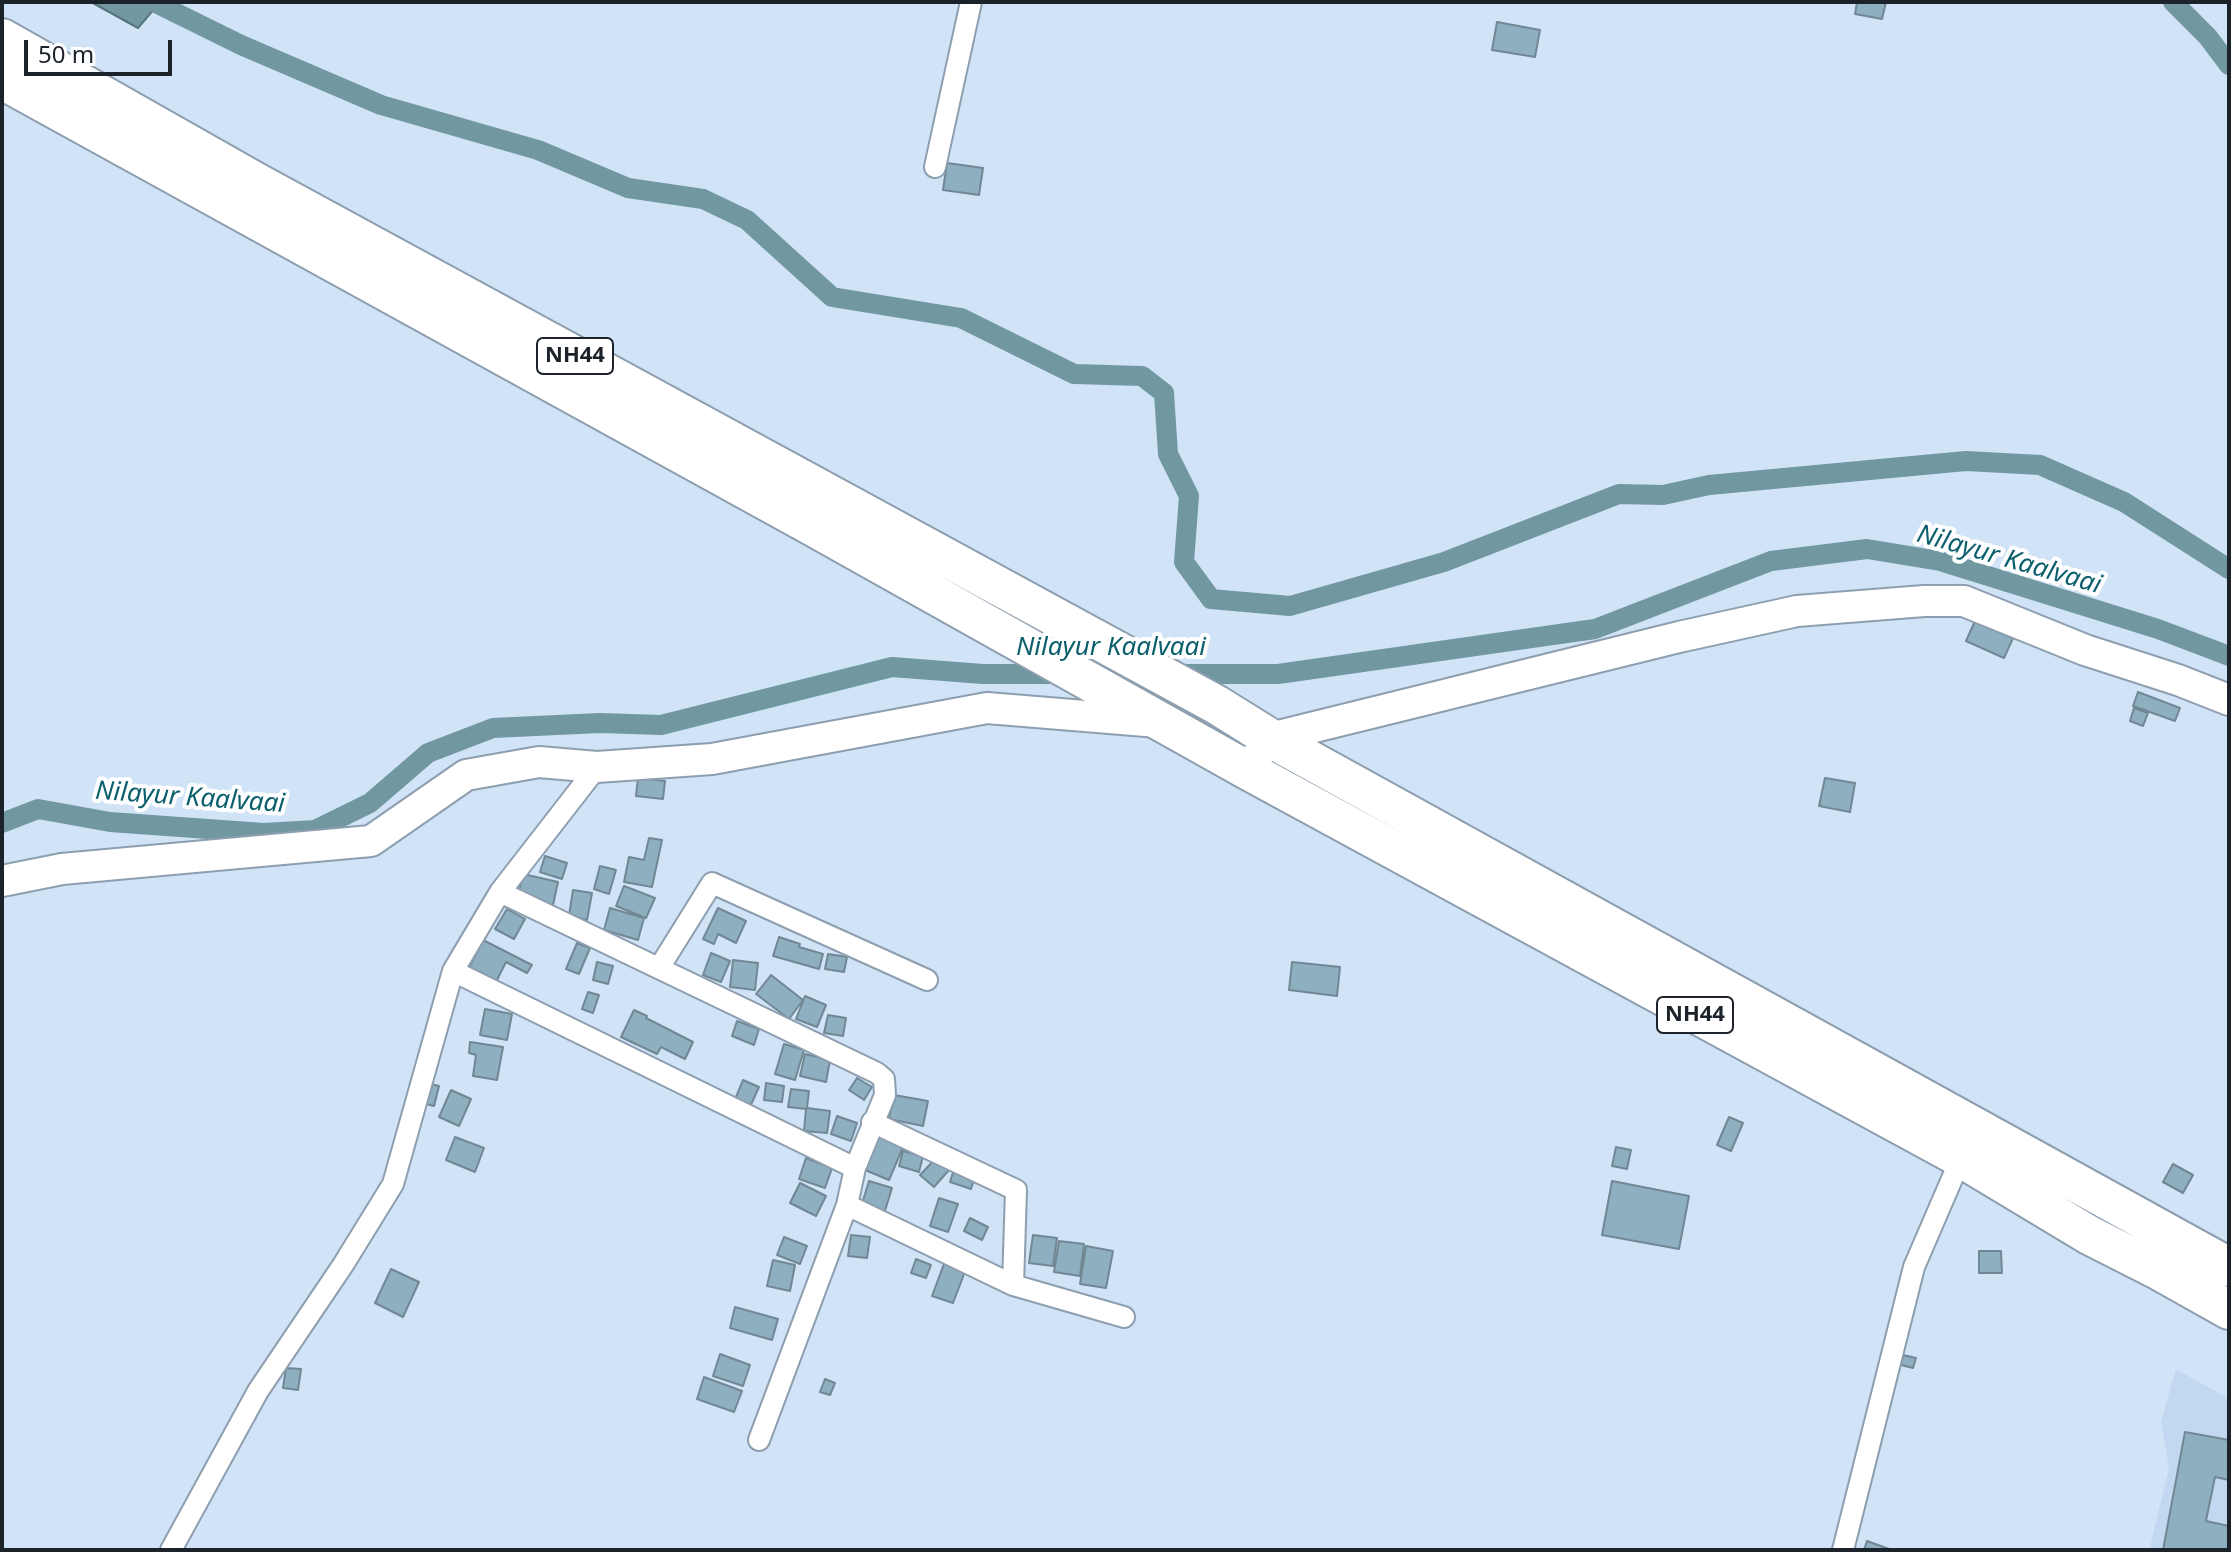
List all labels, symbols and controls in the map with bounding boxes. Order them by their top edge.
scale bar [28,24,176,74]
text: 50 m [38,37,94,70]
road number: NH44 [537,338,613,374]
water label: Nilayur Kaalvaai [1913,519,2105,601]
water label: Nilayur Kaalvaai [1016,632,1206,664]
water label: Nilayur Kaalvaai [94,776,286,820]
road number: NH44 [1657,997,1733,1033]

